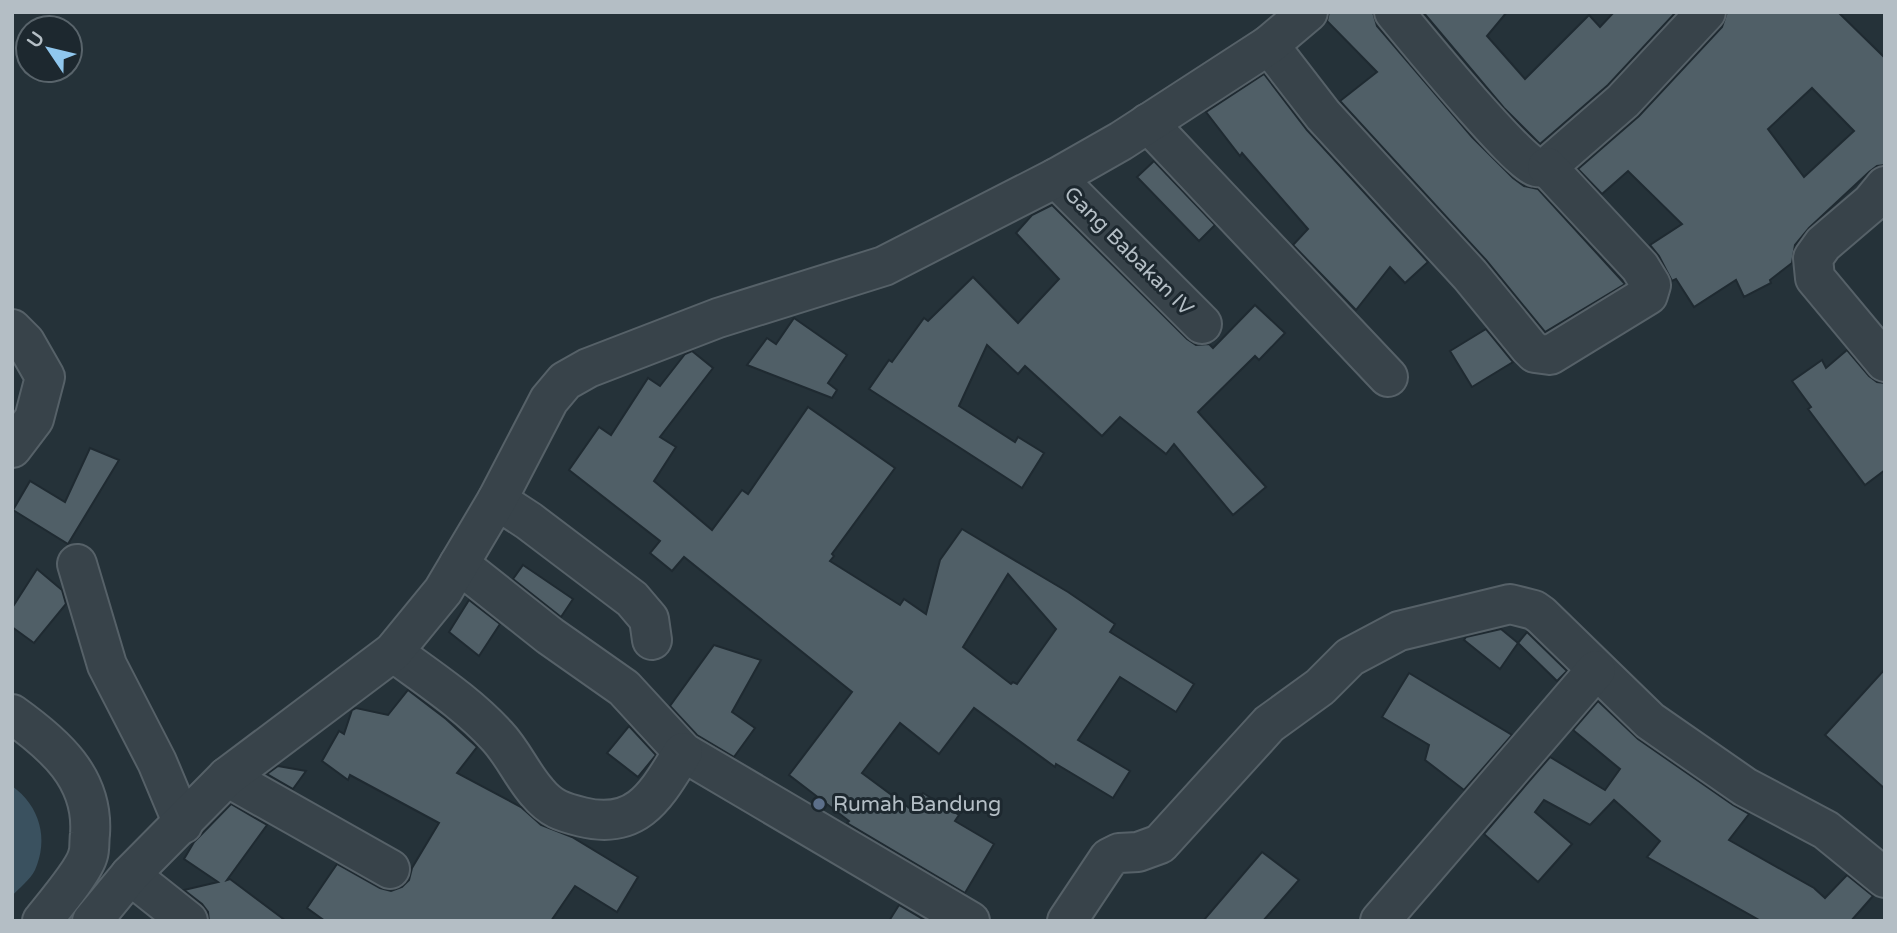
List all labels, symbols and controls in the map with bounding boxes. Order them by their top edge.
north arrow [14,14,84,84]
text: U [23,28,49,52]
street label: Gang Babakan IV [1059,182,1199,321]
place label: Rumah Bandung [833,792,1001,817]
marker: Rumah Bandung [811,796,827,812]

